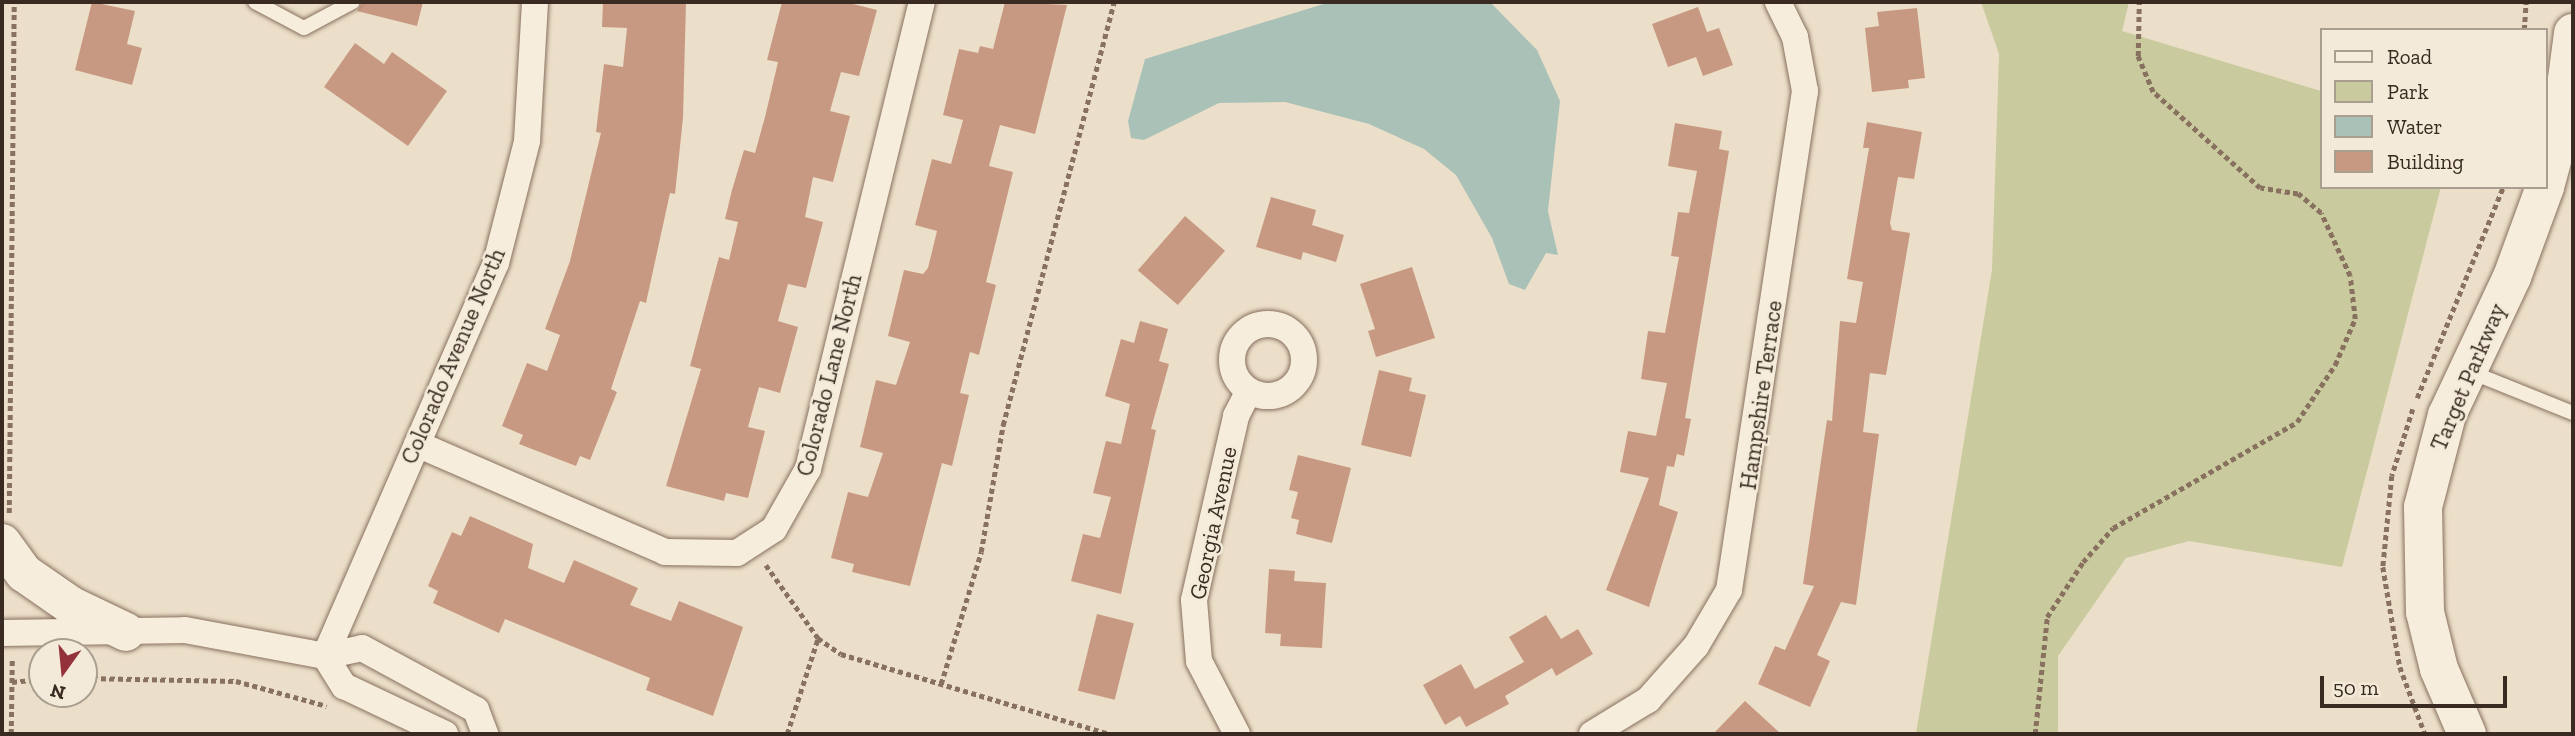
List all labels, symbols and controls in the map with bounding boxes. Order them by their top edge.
legend [2320,28,2547,189]
text: Road [2387,44,2432,69]
text: Park [2387,79,2429,104]
text: Water [2387,114,2442,139]
text: Building [2387,149,2464,174]
street label: Colorado Avenue North [395,244,511,468]
street label: Colorado Lane North [791,271,867,479]
street label: Hampshire Terrace [1734,298,1788,492]
street label: Target Parkway [2425,299,2511,455]
street label: Georgia Avenue [1183,444,1243,602]
north arrow [28,638,98,708]
scale bar [2323,662,2510,706]
text: 50 m [2333,675,2379,700]
text: N [48,679,68,705]

